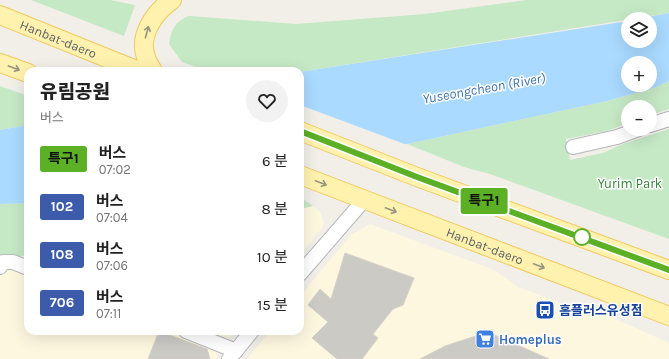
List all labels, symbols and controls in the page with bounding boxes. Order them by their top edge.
map controls [621,12,657,136]
button: layers [621,12,657,48]
street label: Hanbat-daero [18,17,99,61]
one-way arrow [144,26,151,39]
button: + [621,56,657,92]
one-way arrow [8,64,20,72]
water label: Yuseongcheon (River) [421,69,547,108]
button: heart [246,80,288,122]
text: 유림공원 [40,81,110,103]
button: − [621,100,657,136]
text: 버스 [40,110,64,125]
text: 버스 [99,144,126,162]
text: 특구1 [48,150,79,167]
text: 6 분 [262,152,288,170]
text: 07:02 [99,162,131,177]
park label: Yurim Park [598,176,662,191]
one-way arrow [314,179,326,187]
line badge: 특구1 [461,188,507,214]
text: 버스 [96,192,124,210]
text: 특구1 [469,192,499,209]
text: 102 [51,198,73,215]
text: 8 분 [261,200,288,218]
one-way arrow [385,206,397,214]
text: 07:04 [96,210,128,225]
street label: Hanbat-daero [444,225,525,268]
unlabelled marker [573,228,591,246]
text: 버스 [96,240,124,258]
text: 108 [51,246,73,263]
text: 10 분 [257,248,288,266]
text: 07:06 [96,258,128,273]
one-way arrow [532,263,544,271]
text: 버스 [96,288,124,306]
text: 706 [50,294,74,311]
text: 15 분 [257,296,288,314]
bus stop icon: 홈플러스유성점 [534,299,556,321]
place label: 홈플러스유성점 [559,303,643,318]
text: 07:11 [96,306,121,321]
supermarket icon: Homeplus [474,328,496,350]
place label: Homeplus [499,332,562,347]

